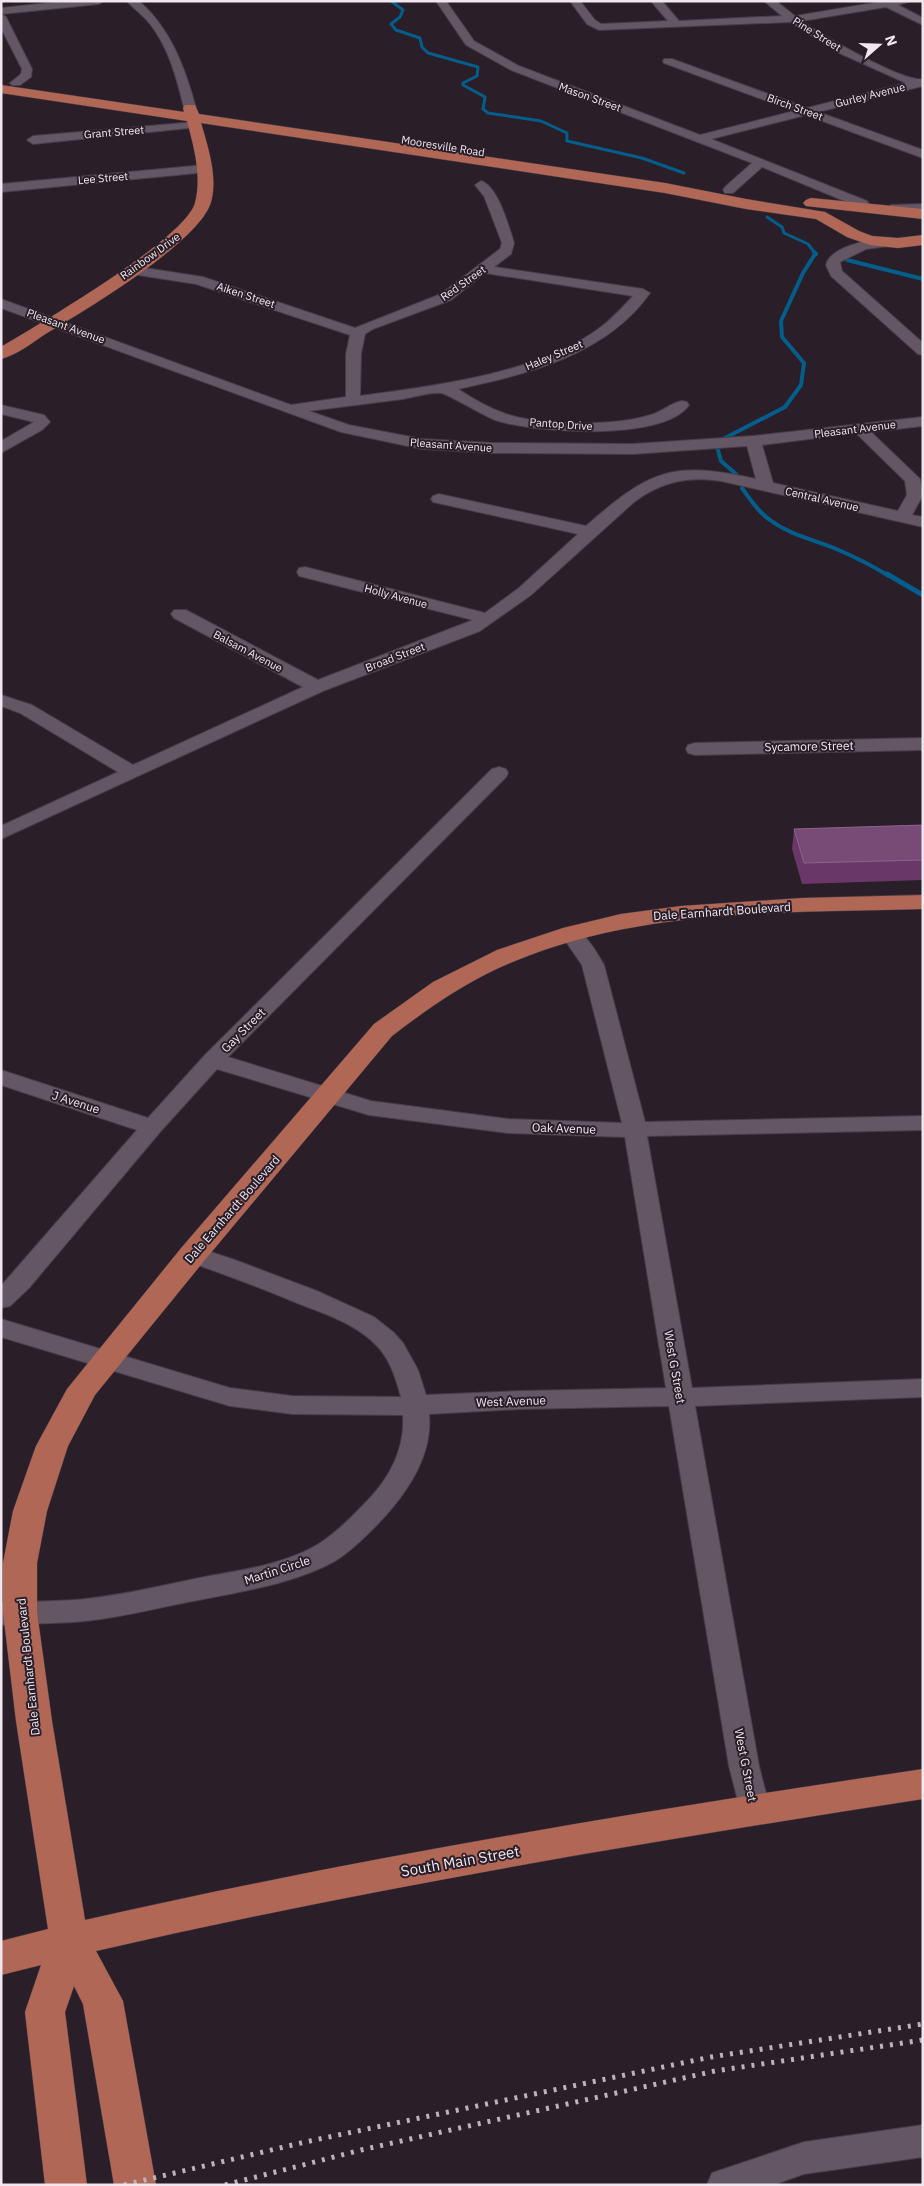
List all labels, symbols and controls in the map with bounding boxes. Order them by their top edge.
street label: Pine Street [790,14,844,54]
north arrow [854,20,904,70]
text: N [881,33,901,48]
street label: Mason Street [557,79,623,115]
street label: Gurley Avenue [834,80,906,110]
street label: Birch Street [765,90,825,124]
street label: Grant Street [83,122,145,142]
street label: Mooresville Road [400,132,486,160]
street label: Lee Street [77,169,129,187]
street label: Rainbow Drive [117,230,183,282]
street label: Red Street [438,262,488,304]
street label: Aiken Street [215,279,277,311]
street label: Pleasant Avenue [25,305,107,347]
street label: Haley Street [523,337,585,373]
street label: Pantop Drive [529,415,593,433]
street label: Pleasant Avenue [813,417,897,441]
street label: Pleasant Avenue [409,435,493,455]
street label: Central Avenue [784,484,860,514]
street label: Holly Avenue [363,581,429,611]
street label: Balsam Avenue [211,627,285,675]
street label: Broad Street [363,639,427,675]
street label: Sycamore Street [764,738,854,754]
street label: Dale Earnhardt Boulevard [653,899,791,923]
street label: Gay Street [218,1005,268,1055]
street label: J Avenue [50,1087,102,1117]
street label: Oak Avenue [532,1119,597,1137]
street label: Dale Earnhardt Boulevard [181,1152,283,1266]
street label: West G Street [661,1329,689,1405]
street label: West Avenue [476,1392,547,1410]
street label: Martin Circle [242,1552,312,1588]
street label: Dale Earnhardt Boulevard [13,1598,43,1736]
street label: West G Street [732,1727,760,1803]
street label: South Main Street [399,1841,521,1881]

